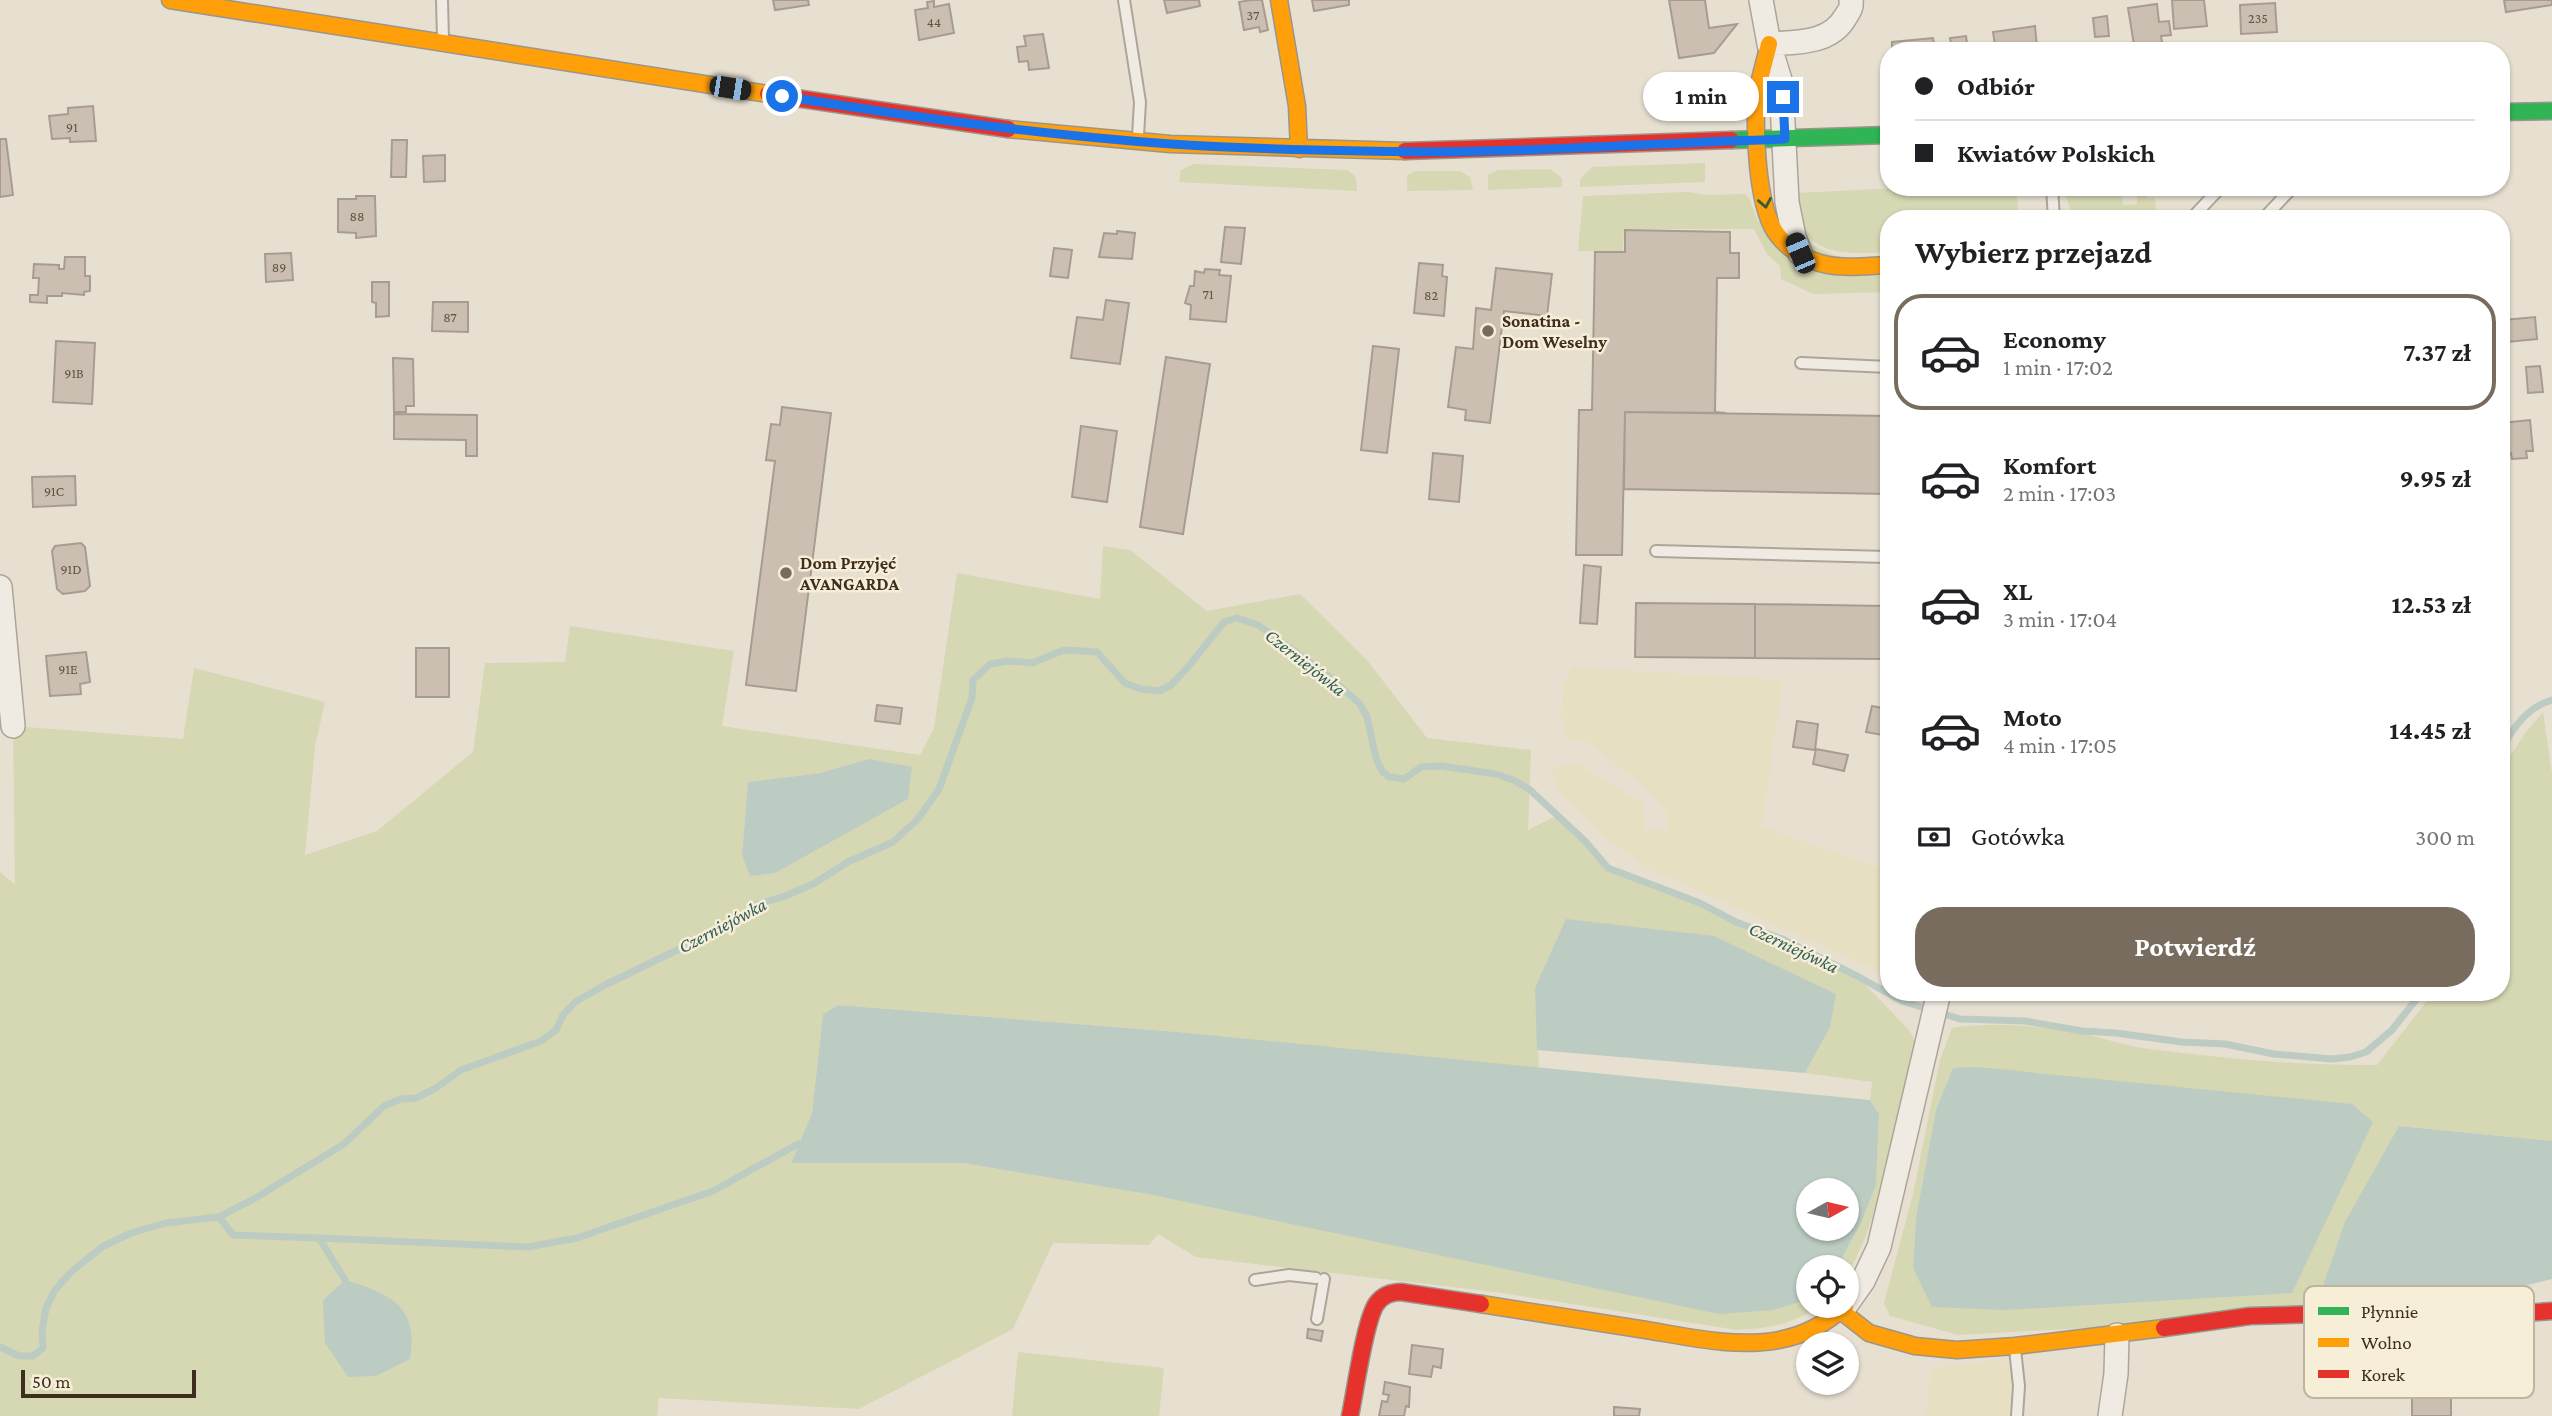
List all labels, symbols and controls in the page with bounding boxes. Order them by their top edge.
house number: 37 [1247,7,1260,23]
house number: 235 [2248,10,2268,26]
house number: 44 [927,14,941,30]
callout: 1 min [1643,72,1758,122]
text: Odbiór [1957,72,2035,101]
car [708,74,753,102]
route start [766,80,798,112]
route end [1767,81,1799,113]
text: 1 min [1675,83,1727,109]
house number: 91 [66,119,78,135]
text: Kwiatów Polskich [1957,139,2155,168]
one-way arrow [1757,197,1772,209]
house number: 88 [349,208,365,224]
car [1783,230,1818,276]
text: Wybierz przejazd [1915,234,2152,270]
house number: 89 [272,259,286,275]
house number: 71 [1202,286,1214,302]
house number: 82 [1424,287,1438,303]
house number: 87 [443,309,457,325]
place label: Sonatina - Dom Weselny [1502,311,1607,352]
icon: car [1919,321,1982,384]
marker: Sonatina - Dom Weselny [1480,323,1496,339]
text: Economy [2003,325,2106,354]
text: 7.37 zł [2403,338,2471,367]
text: 1 min · 17:02 [2003,354,2113,380]
house number: 91B [64,365,84,381]
icon: car [1919,447,1982,510]
text: Komfort [2003,451,2096,480]
text: 9.95 zł [2399,464,2471,493]
text: 2 min · 17:03 [2003,480,2116,506]
house number: 91C [44,483,64,499]
place label: Dom Przyjęć AVANGARDA [799,553,900,594]
house number: 91D [60,561,82,577]
marker: Dom Przyjęć AVANGARDA [778,565,794,581]
icon: car [1919,573,1982,636]
text: XL [2003,577,2032,606]
text: 12.53 zł [2391,590,2471,619]
text: 3 min · 17:04 [2003,606,2117,632]
water label: Czerniejówka [1261,624,1350,701]
house number: 91E [58,661,78,677]
icon: car [1919,699,1982,762]
text: Moto [2003,703,2062,732]
text: 14.45 zł [2389,716,2471,745]
text: 4 min · 17:05 [2003,732,2117,758]
icon: cash [1915,818,1953,856]
text: Gotówka [1971,822,2065,851]
text: 300 m [2415,824,2475,850]
water label: Czerniejówka [675,894,770,958]
button: Potwierdź [1915,907,2475,987]
water label: Czerniejówka [1745,918,1842,978]
north arrow [1796,1178,1858,1241]
map controls [1796,1178,1859,1395]
button: locate [1796,1255,1859,1318]
legend [2304,1286,2534,1398]
text: Płynnie [2361,1301,2418,1322]
button: layers [1796,1332,1859,1395]
text: Wolno [2361,1332,2412,1353]
text: Korek [2361,1364,2406,1385]
scale bar [21,1367,196,1399]
text: 50 m [32,1371,71,1392]

